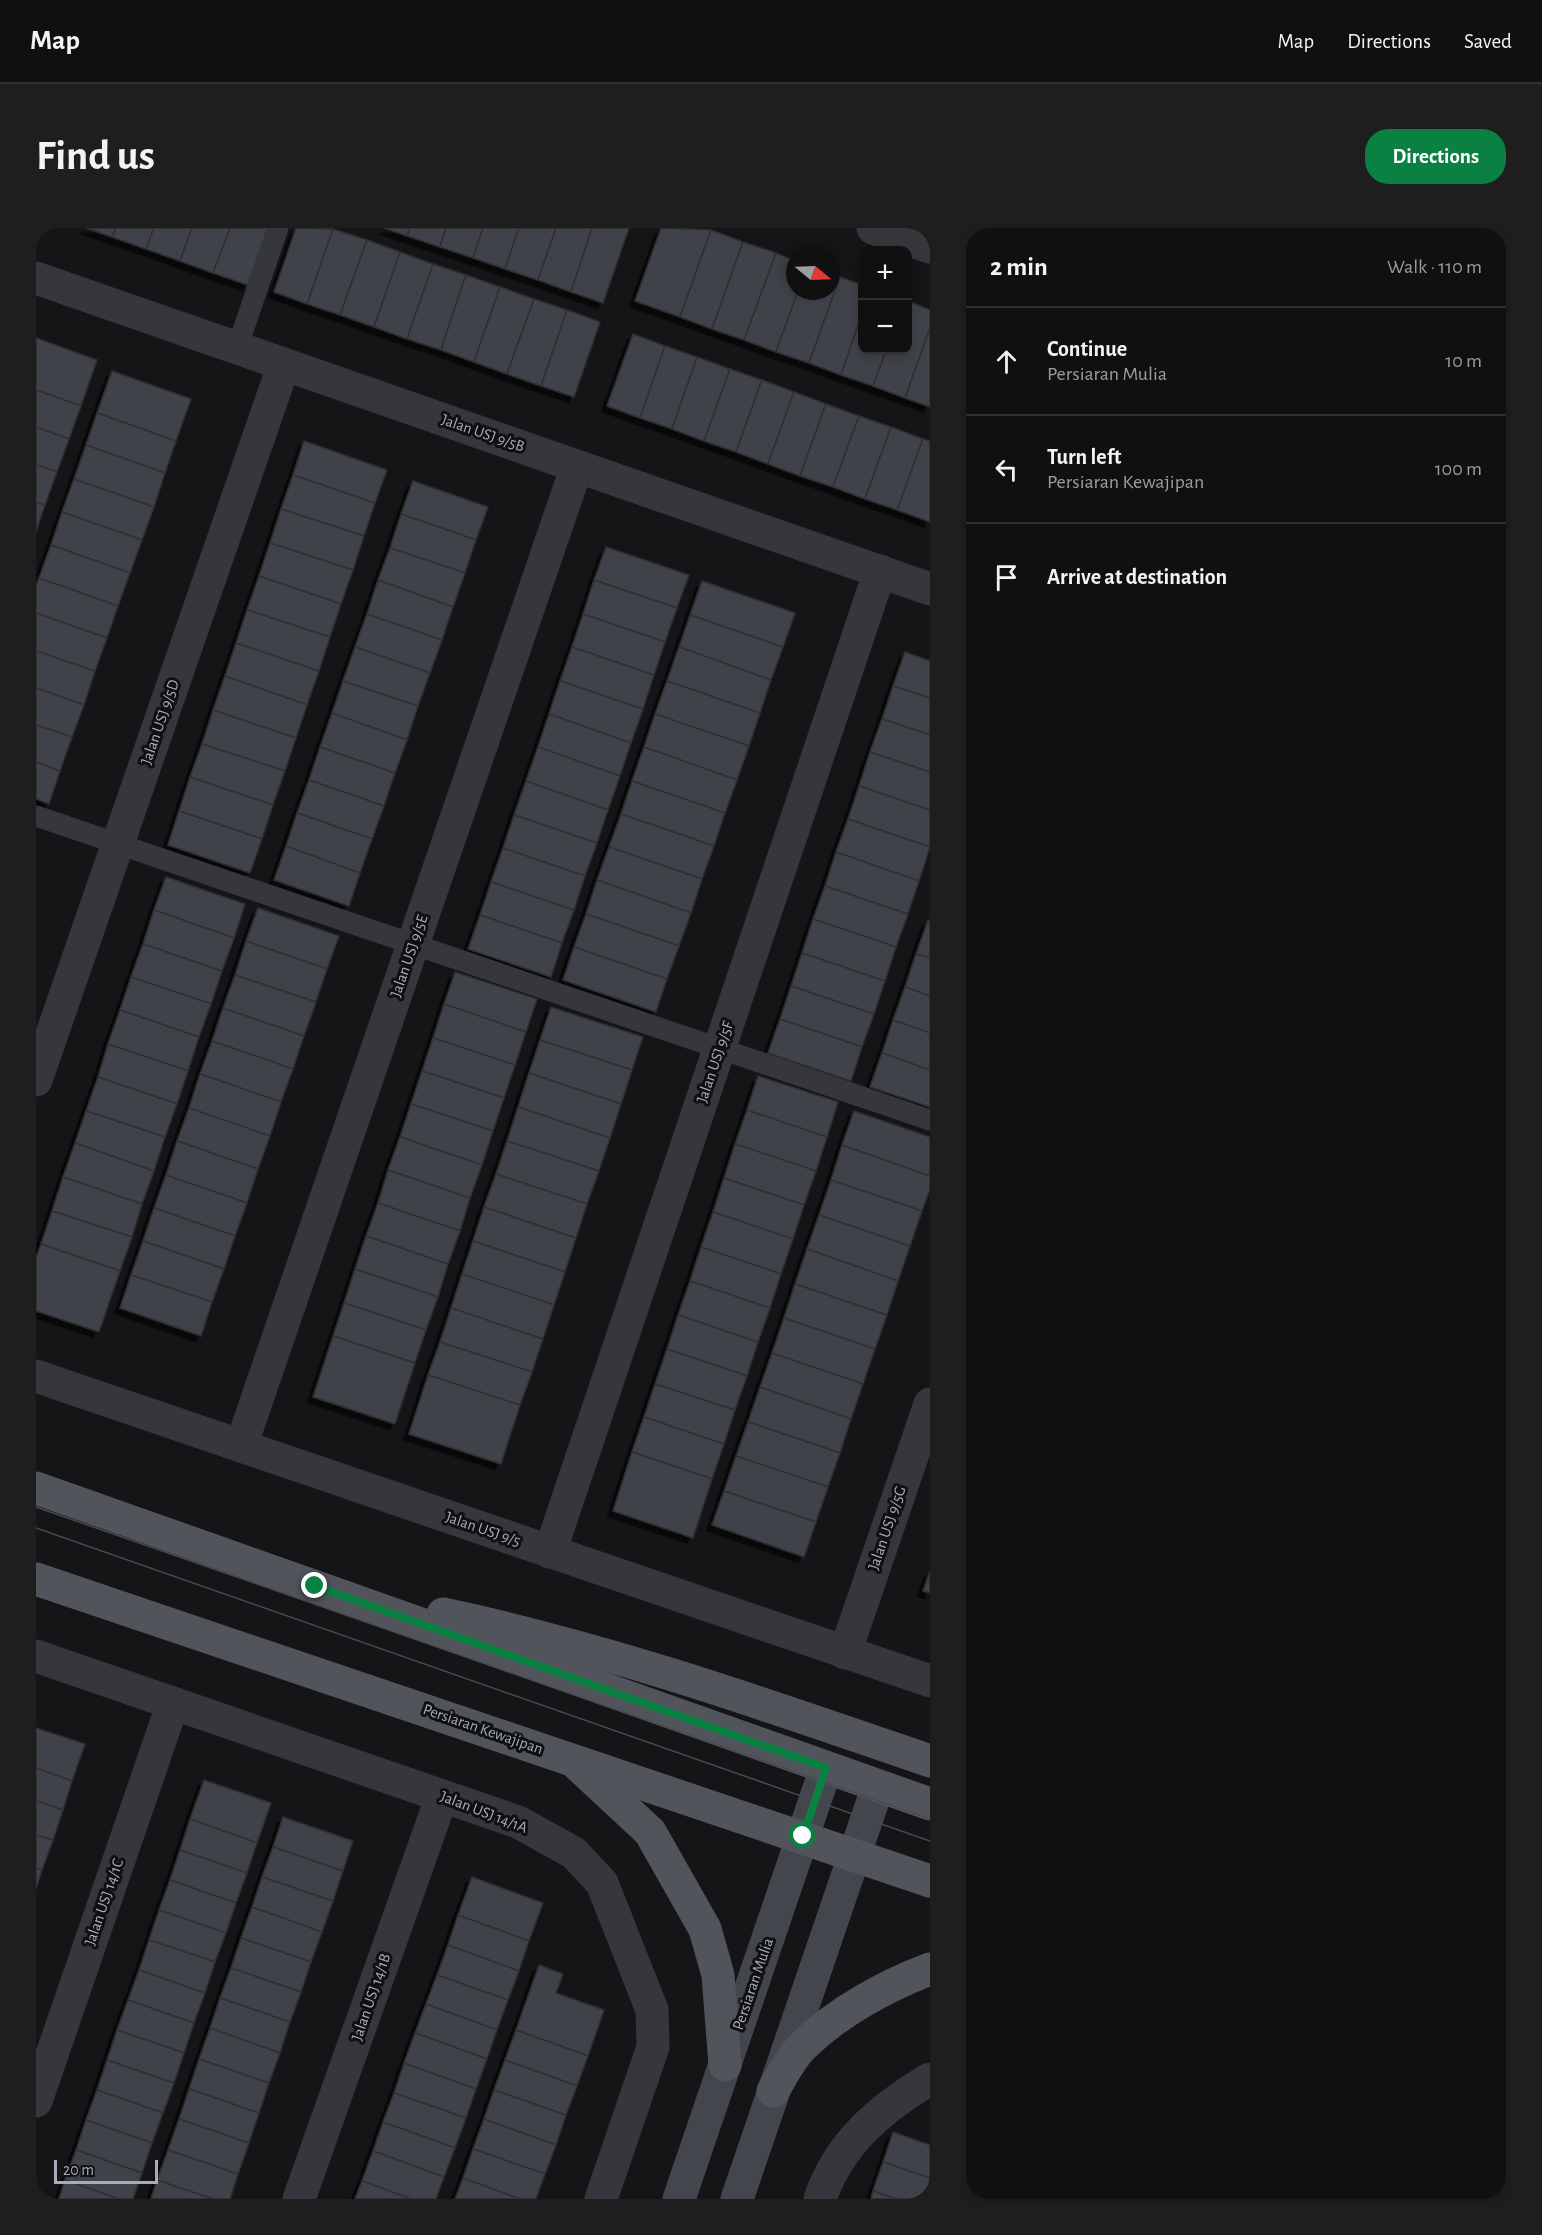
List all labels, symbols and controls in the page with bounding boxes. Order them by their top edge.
text: Map [30,27,80,55]
text: Map [1278,31,1314,52]
text: Directions [1347,31,1431,52]
text: Saved [1464,31,1512,52]
button: Directions [1365,129,1506,184]
text: Find us [36,135,155,177]
north arrow [786,246,840,300]
map controls [858,246,912,354]
button: + [858,246,912,300]
text: 2 min [990,254,1048,280]
text: Walk · 110 m [1387,257,1482,277]
button: − [858,300,912,354]
text: Continue [1047,338,1127,360]
icon: ahead [990,345,1023,378]
text: 10 m [1445,351,1482,371]
text: Persiaran Mulia [1047,364,1167,384]
street label: Jalan USJ 9/5B [439,411,527,455]
text: Turn left [1047,446,1121,468]
icon: left [990,453,1023,486]
text: 100 m [1435,459,1482,479]
text: Persiaran Kewajipan [1047,472,1204,492]
icon: arrive [990,561,1023,594]
text: Arrive at destination [1047,566,1227,588]
street label: Jalan USJ 9/5D [138,678,182,766]
street label: Jalan USJ 9/5E [387,913,431,999]
street label: Jalan USJ 9/5F [694,1018,737,1105]
street label: Jalan USJ 9/5G [865,1484,909,1572]
street label: Jalan USJ 9/5 [443,1509,523,1549]
route end [301,1572,327,1598]
street label: Persiaran Kewajipan [421,1701,545,1758]
street label: Jalan USJ 14/1A [438,1788,530,1836]
route start [789,1822,815,1848]
street label: Jalan USJ 14/1C [82,1856,126,1948]
street label: Persiaran Mulia [730,1936,776,2032]
street label: Jalan USJ 14/1B [349,1951,393,2043]
scale bar [54,2157,158,2184]
text: 20 m [63,2162,94,2178]

